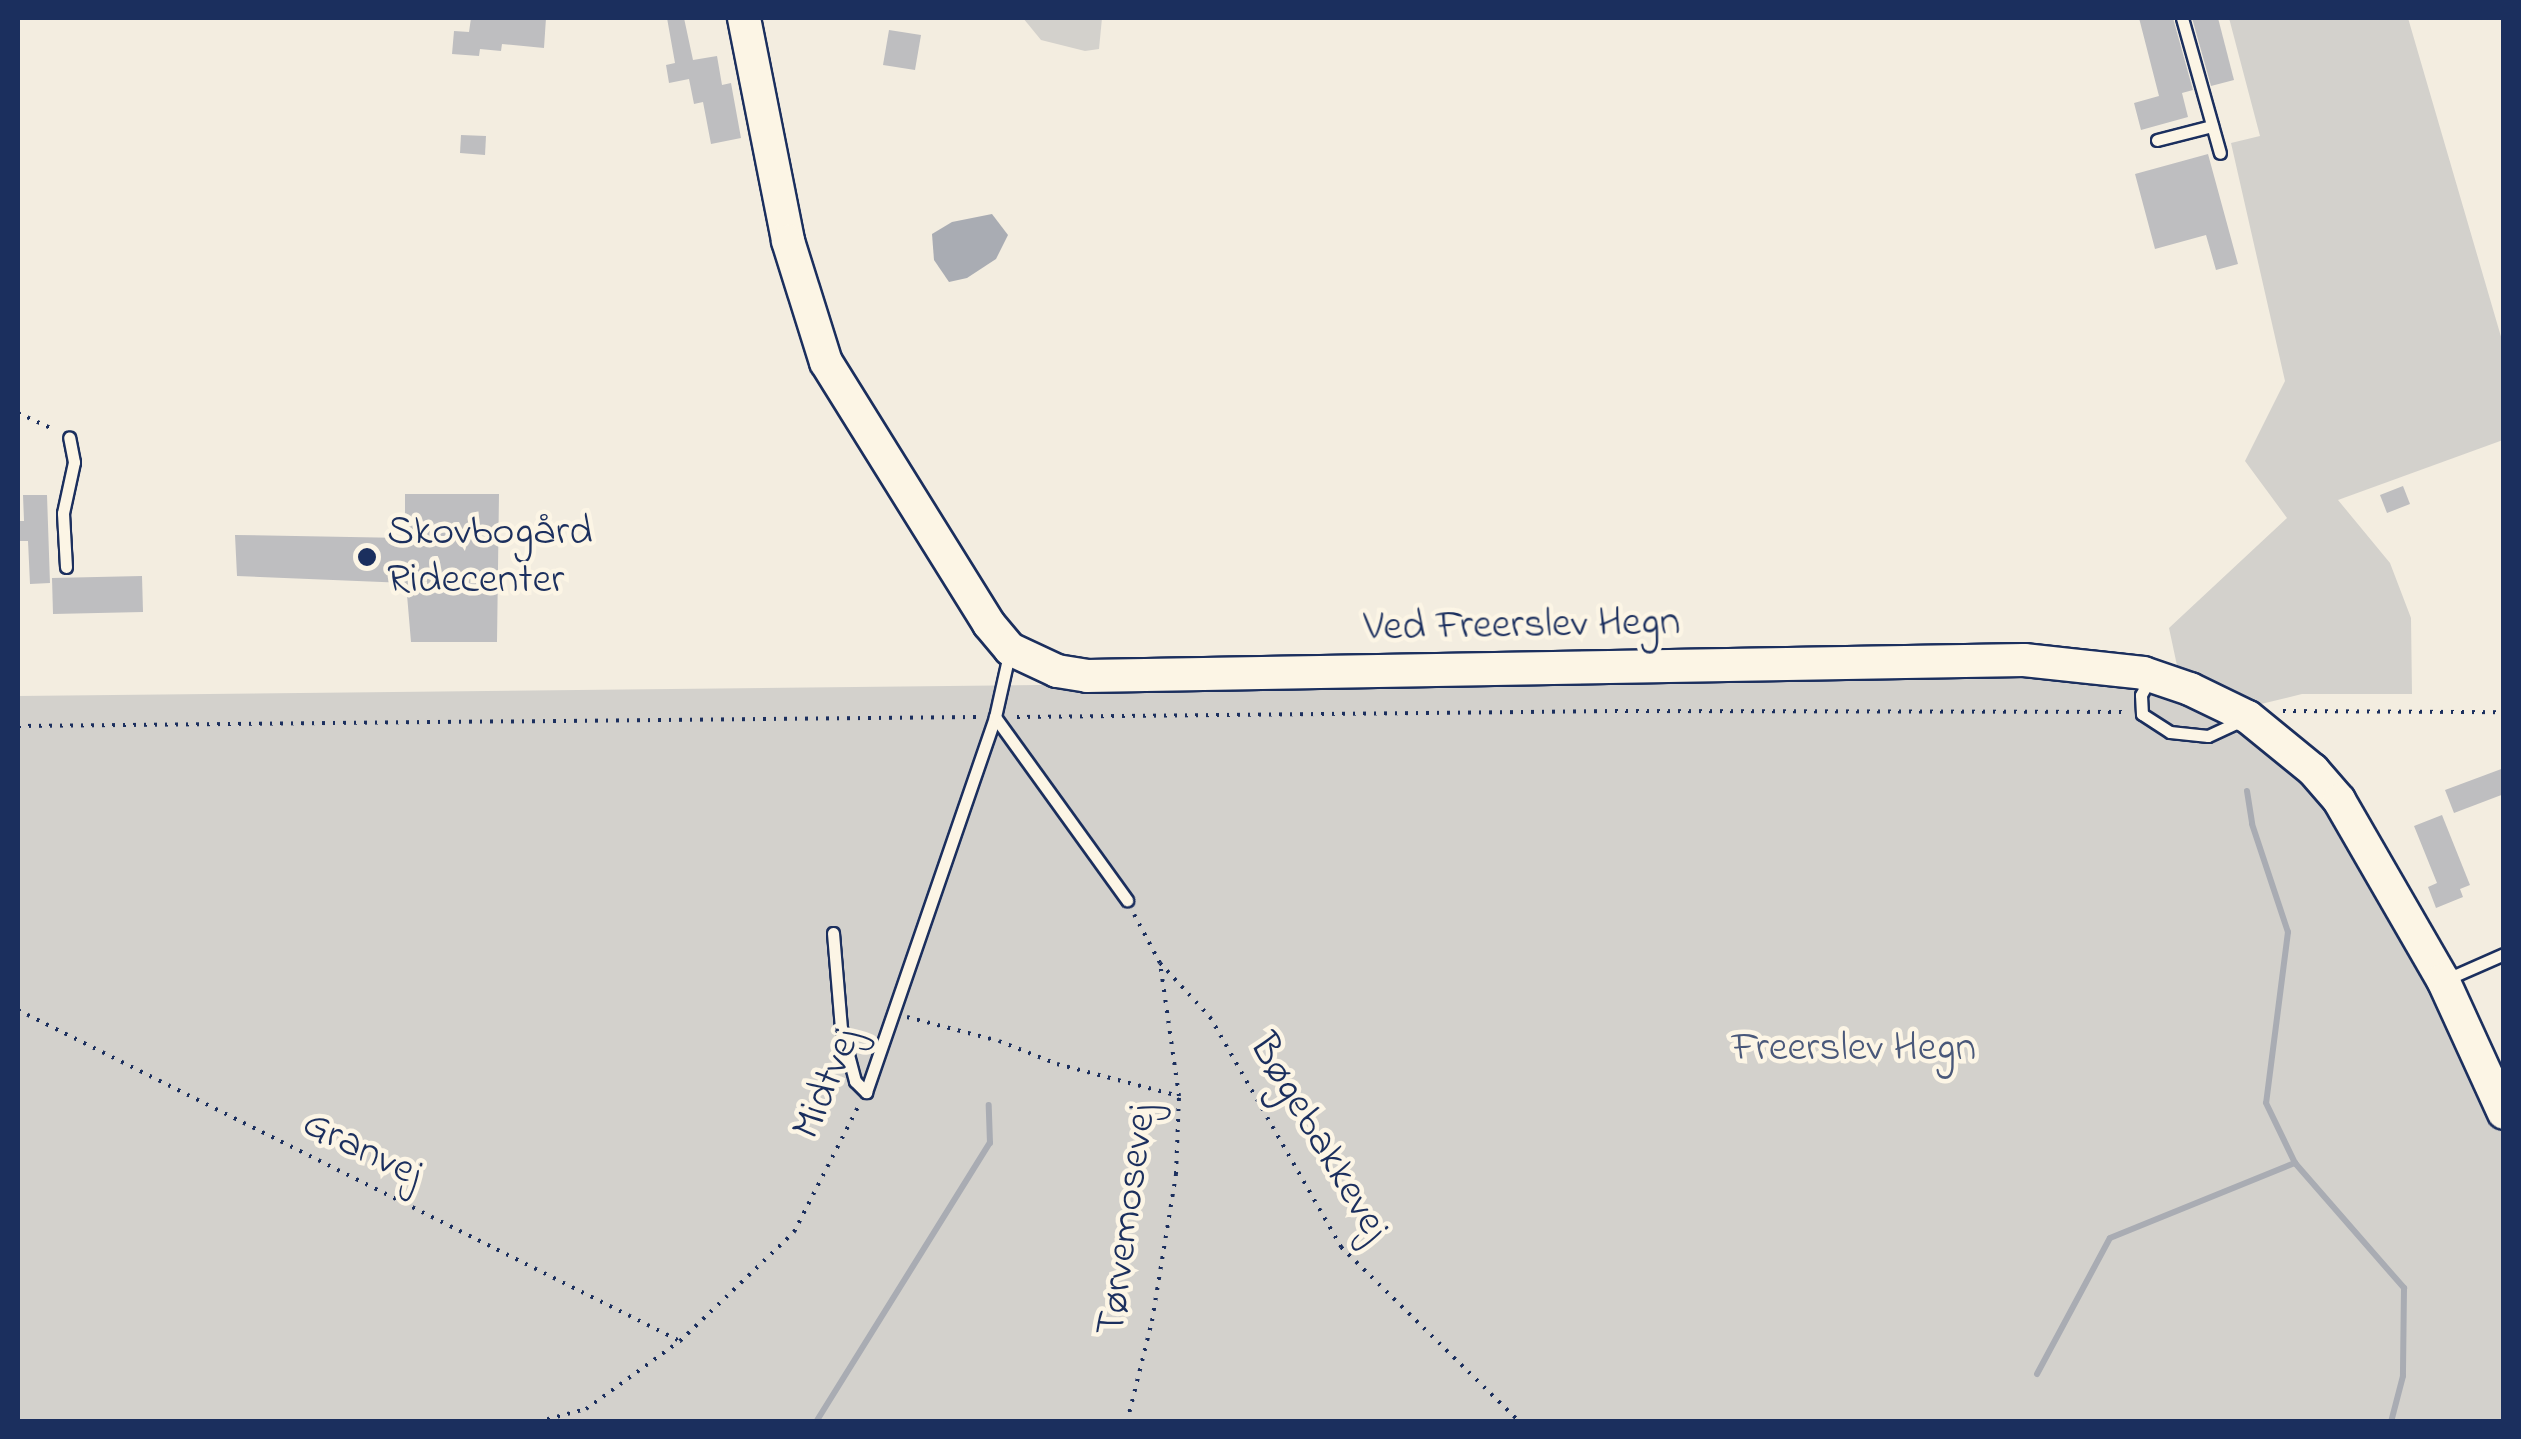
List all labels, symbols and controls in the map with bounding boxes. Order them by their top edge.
place label: Skovbogård Ridecenter [387,508,593,606]
marker: Skovbogård Ridecenter [356,546,378,568]
street label: Ved Freerslev Hegn [1363,598,1681,654]
street label: Midtvej [782,1021,874,1147]
park label: Freerslev Hegn [1732,1024,1976,1074]
street label: Bøgebakkevej [1236,1025,1400,1251]
street label: Granvej [294,1099,430,1201]
street label: Tørvemosevej [1087,1101,1169,1339]

